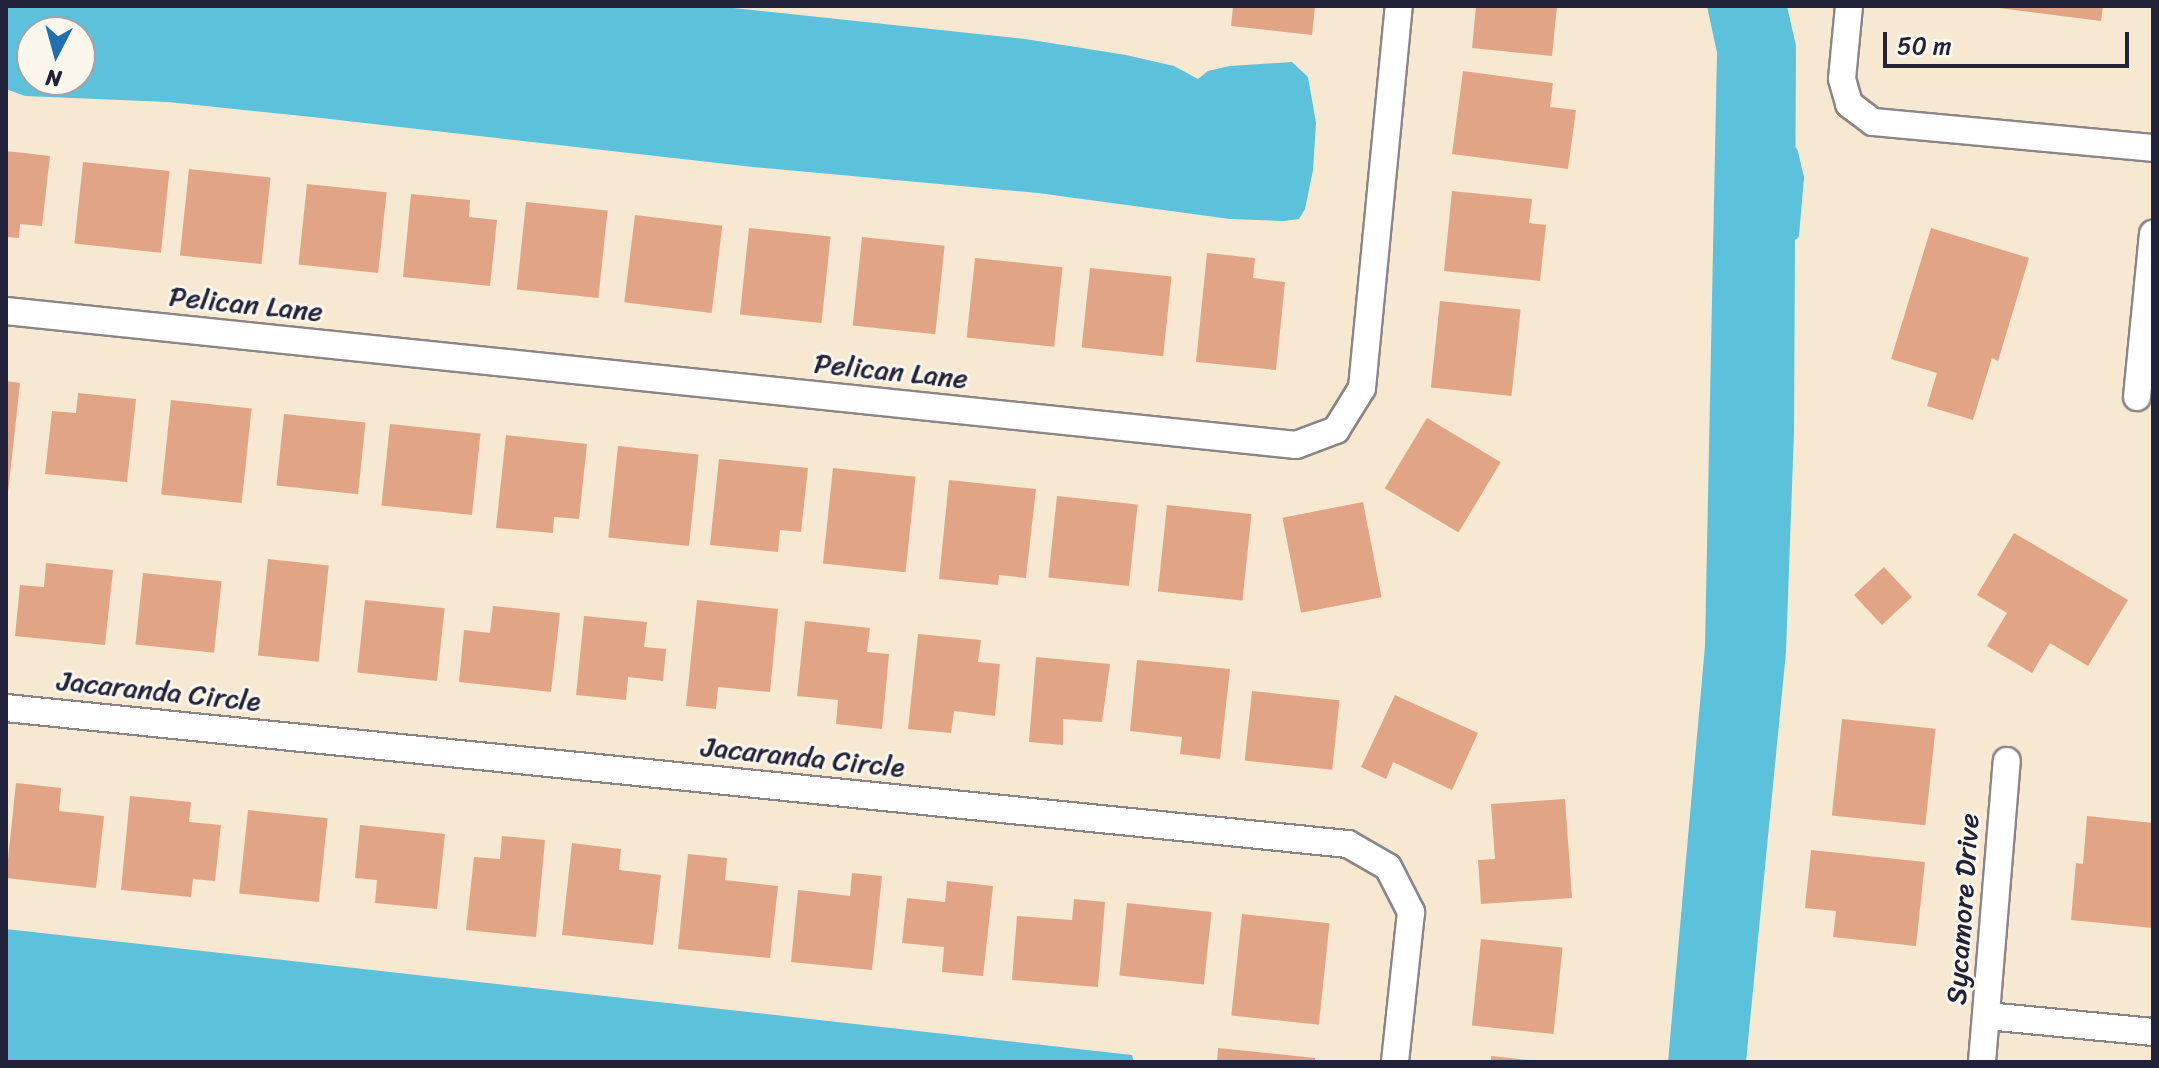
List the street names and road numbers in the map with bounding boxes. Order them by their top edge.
street label: Pelican Lane [168,279,324,329]
street label: Pelican Lane [813,346,969,396]
street label: Jacaranda Circle [55,664,263,718]
street label: Jacaranda Circle [699,730,907,784]
street label: Sycamore Drive [1940,812,1986,1006]

